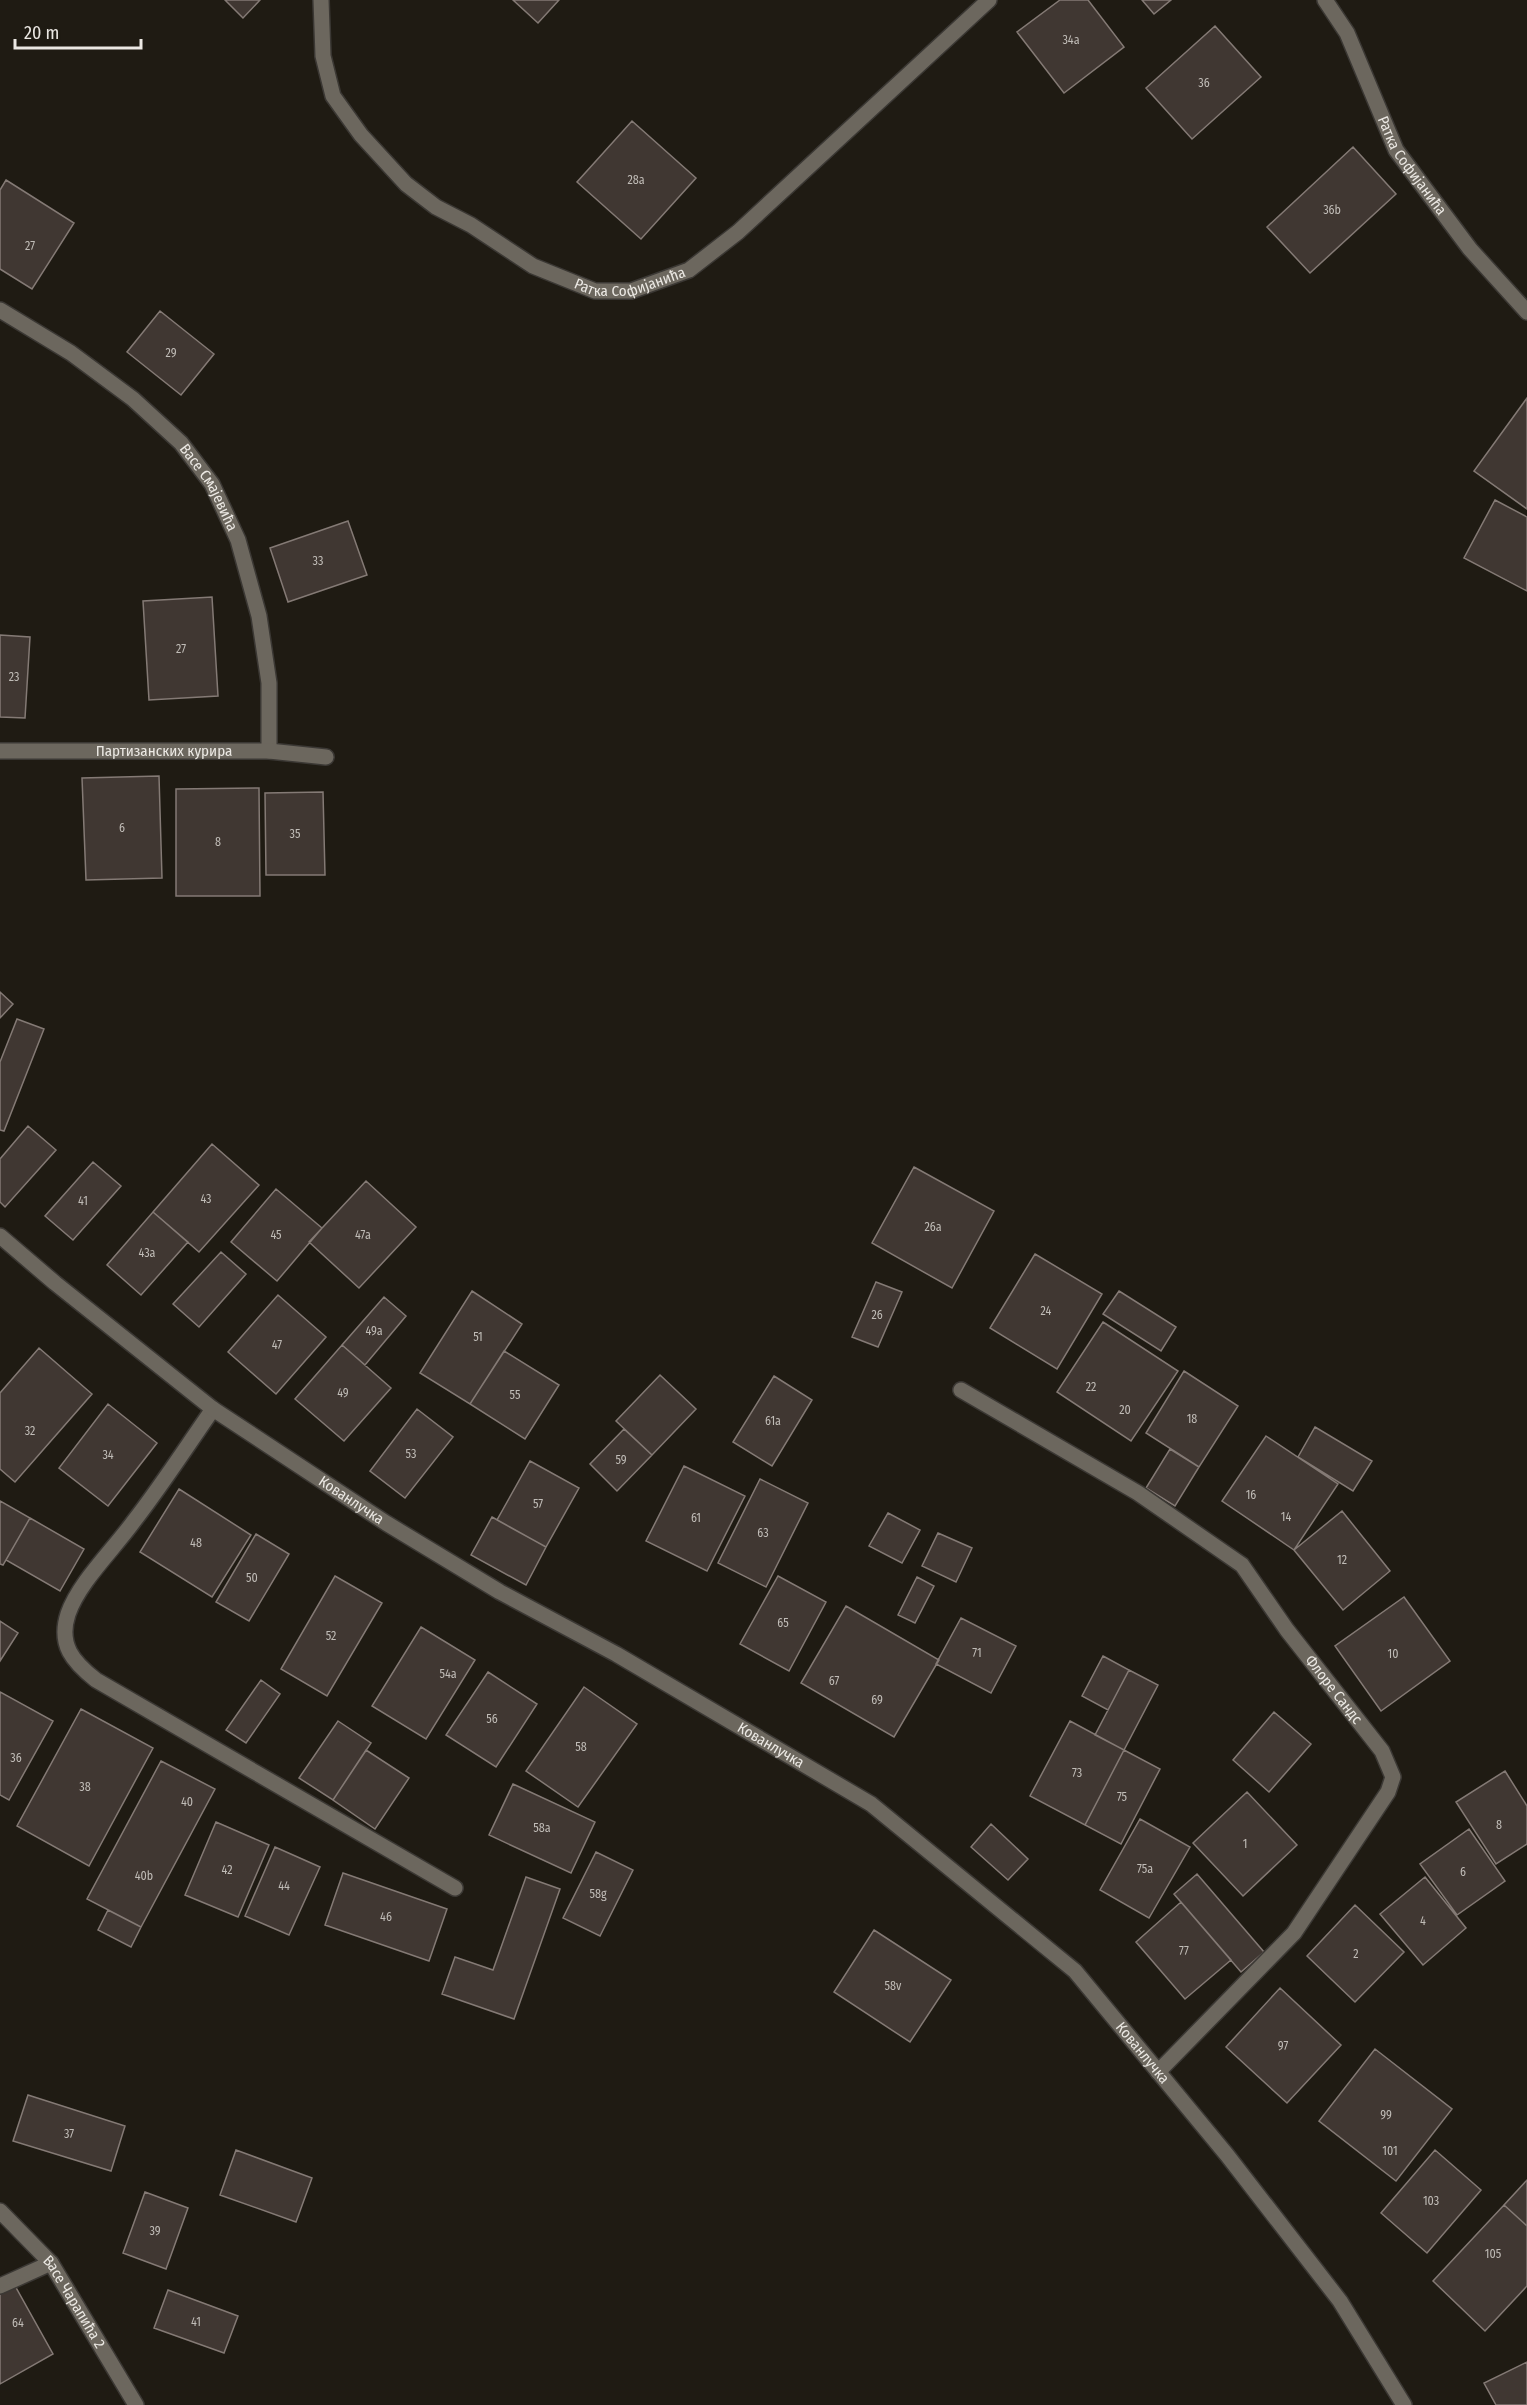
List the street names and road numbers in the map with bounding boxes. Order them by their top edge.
street label: Ратка Софијанића [1374,113,1450,219]
street label: Ратка Софијанића [572,263,688,301]
street label: Васе Смајевића [176,440,241,534]
street label: Партизанских курира [96,742,232,760]
street label: Кованлучка [315,1472,387,1528]
street label: Флоре Сандс [1301,1652,1367,1728]
street label: Кованлучка [734,1718,807,1772]
street label: Кованлучка [1112,2018,1173,2087]
street label: Васе Чарапића 2 [39,2251,109,2352]

